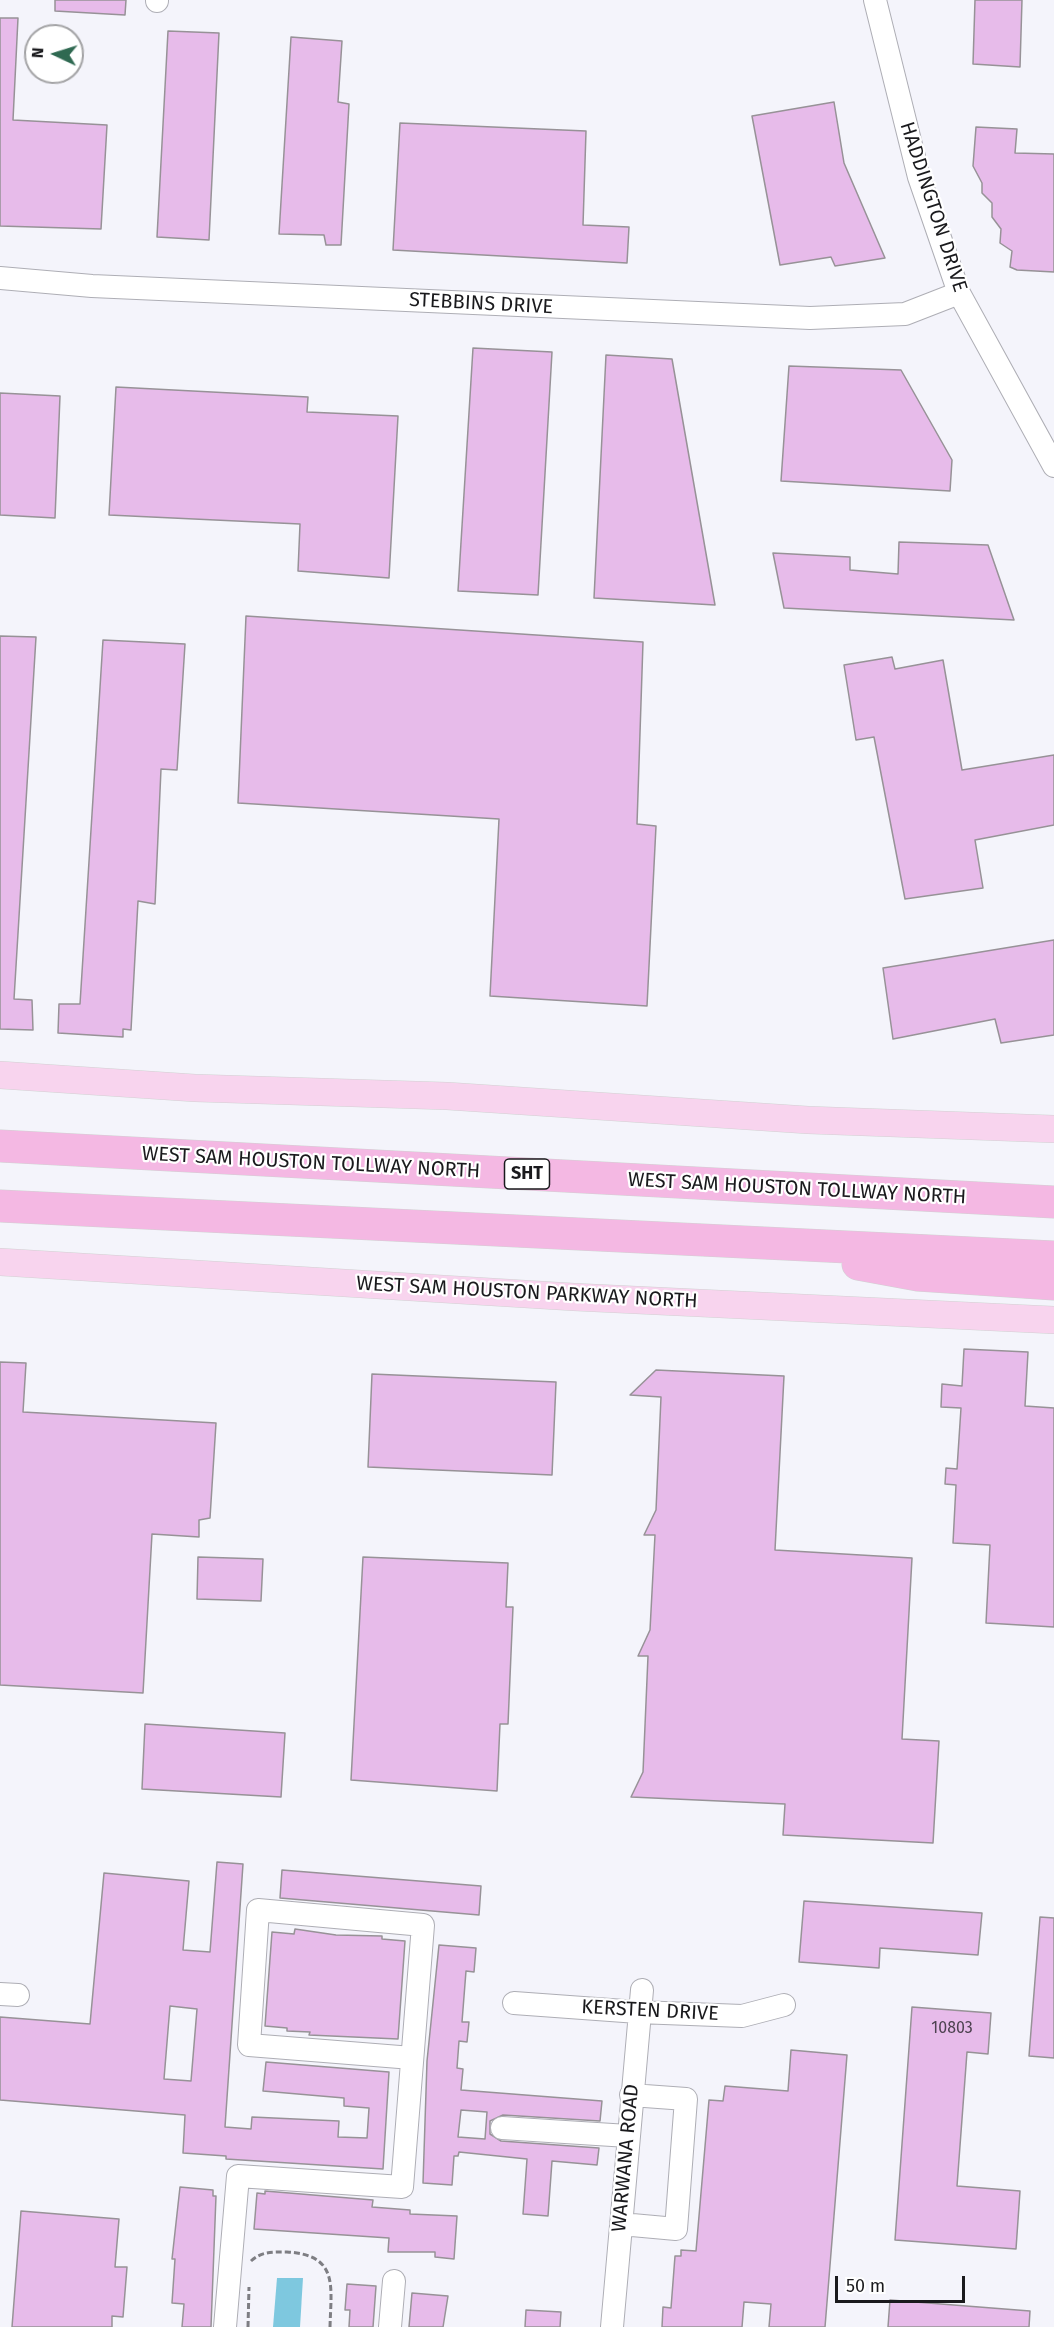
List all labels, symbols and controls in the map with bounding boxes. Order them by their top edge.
north arrow [24,24,84,84]
text: N [28,47,47,59]
street label: HADDINGTON DRIVE [894,119,972,295]
street label: STEBBINS DRIVE [408,288,554,320]
street label: WEST SAM HOUSTON TOLLWAY NORTH [141,1142,481,1184]
road number: SHT [504,1159,550,1189]
street label: WEST SAM HOUSTON TOLLWAY NORTH [627,1168,967,1210]
street label: WEST SAM HOUSTON PARKWAY NORTH [356,1272,698,1314]
street label: KERSTEN DRIVE [581,1995,719,2027]
house number: 10803 [931,2019,973,2039]
street label: WARWANA ROAD [608,2083,644,2233]
scale bar [838,2264,968,2302]
text: 50 m [846,2275,885,2297]

